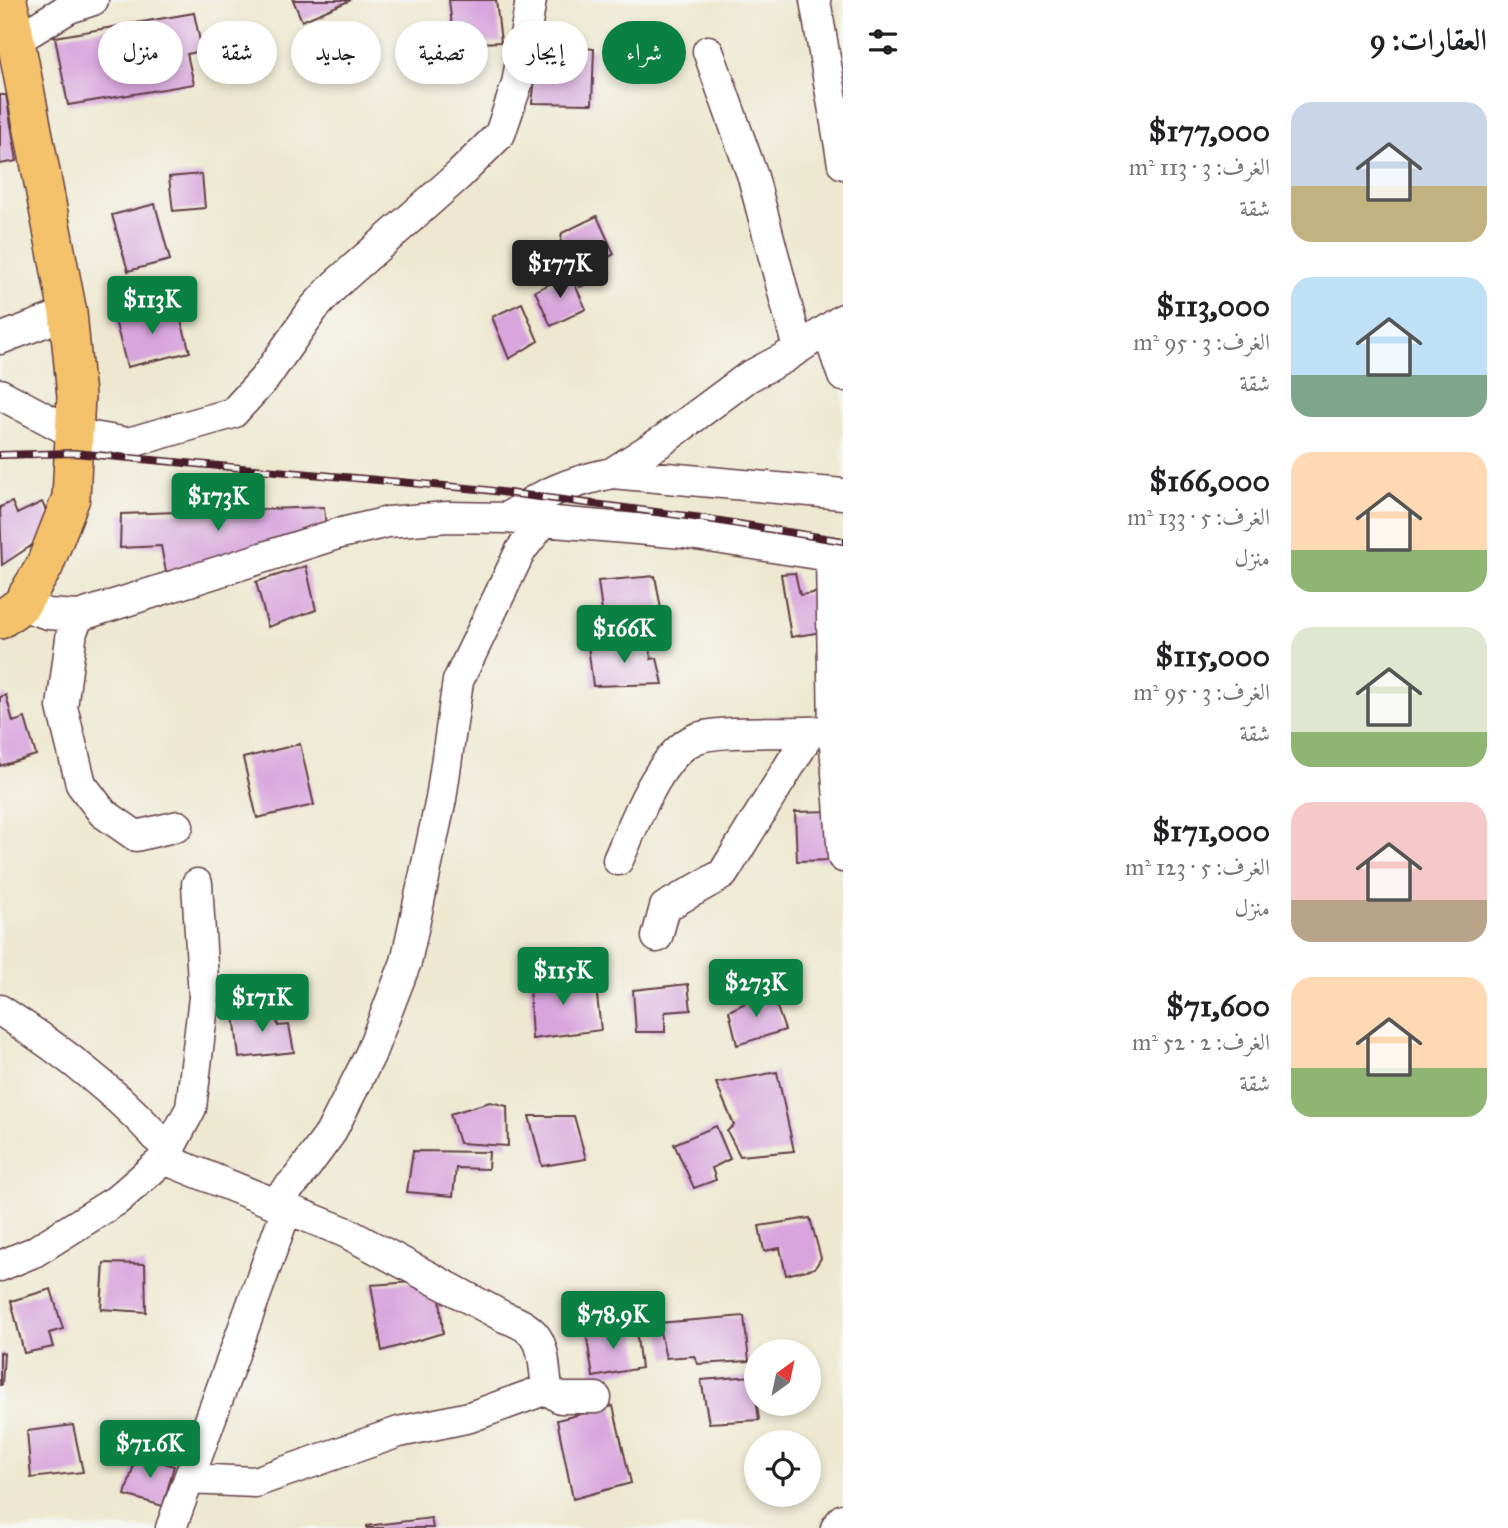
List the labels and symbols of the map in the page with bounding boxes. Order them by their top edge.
pin: $177K [511,240,609,300]
pin: $113K [103,276,201,336]
pin: $173K [169,474,267,533]
pin: $166K [575,606,673,665]
pin: $115K [514,948,612,1007]
pin: $273K [707,960,805,1019]
pin: $171K [213,974,311,1034]
pin: $78.9K [556,1292,670,1351]
north arrow [744,1339,821,1416]
pin: $71.6K [93,1420,207,1480]

